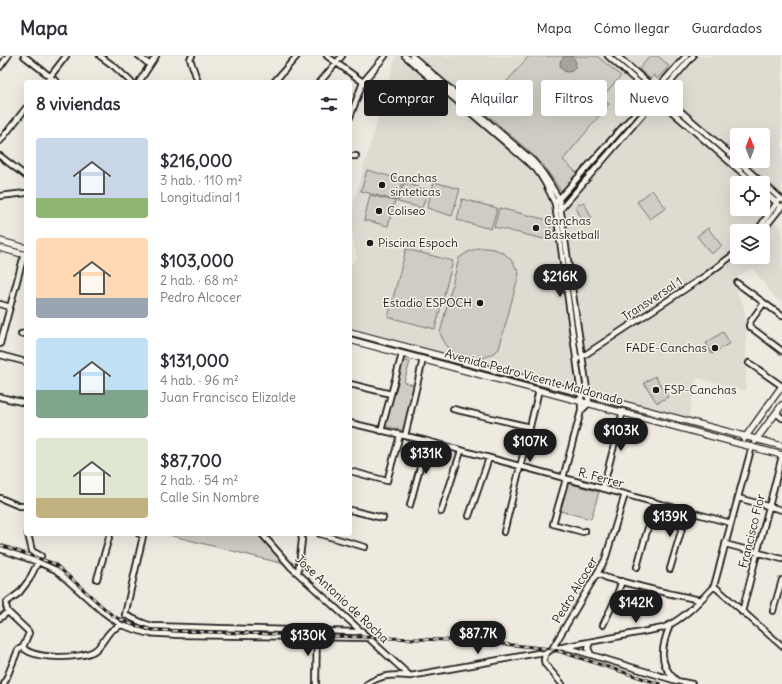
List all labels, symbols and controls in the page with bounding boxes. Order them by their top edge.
text: Mapa [20,16,68,40]
text: Mapa [537,19,572,37]
text: Cómo llegar [594,19,670,37]
text: Guardados [692,19,762,37]
chip: Comprar [364,80,448,116]
chip: Alquilar [456,80,533,116]
chip: Filtros [541,80,607,116]
chip: Nuevo [615,80,683,116]
text: 8 viviendas [36,93,120,115]
icon: filters [318,93,340,115]
north arrow [730,128,770,168]
map controls [730,128,770,264]
text: $216,000 [160,150,232,172]
icon: home [68,154,116,202]
place label: Canchas sinteticas [390,170,440,199]
text: 3 hab. · 110 m² [160,172,243,189]
button: locate [730,176,770,216]
marker: Canchas sinteticas [377,180,387,190]
text: Longitudinal 1 [160,189,241,206]
place label: Coliseo [387,203,426,218]
marker: Coliseo [374,206,384,216]
place label: Canchas Basketball [544,213,600,242]
marker: Canchas Basketball [531,223,541,233]
button: layers [730,224,770,264]
place label: Piscina Espoch [378,235,458,250]
marker: Piscina Espoch [365,238,375,248]
text: $103,000 [160,250,234,272]
icon: home [68,254,116,302]
pin: $216K [532,264,588,298]
text: $216K [542,268,578,285]
text: 2 hab. · 68 m² [160,272,238,289]
street label: Transversal 1 [619,273,685,324]
text: Pedro Alcocer [160,289,241,306]
place label: Estadio ESPOCH [383,295,472,310]
marker: Estadio ESPOCH [475,298,485,308]
place label: FADE-Canchas [626,340,707,355]
marker: FADE-Canchas [710,343,720,353]
street label: Avenida Pedro Vicente Maldonado [443,345,625,408]
text: $131,000 [160,350,229,372]
icon: home [68,354,116,402]
text: 4 hab. · 96 m² [160,372,239,389]
place label: FSP-Canchas [664,382,736,397]
marker: FSP-Canchas [651,385,661,395]
text: Juan Francisco Elizalde [160,389,296,406]
pin: $103K [593,418,649,452]
text: $103K [603,422,639,439]
pin: $107K [502,429,558,463]
text: $107K [513,433,547,450]
pin: $131K [398,441,454,475]
text: $131K [410,445,442,462]
text: $87,700 [160,450,222,472]
icon: home [68,454,116,502]
street label: R. Ferrer [577,464,626,491]
text: 2 hab. · 54 m² [160,472,238,489]
text: Calle Sin Nombre [160,489,259,506]
street label: Francisco Flor [735,492,768,569]
pin: $139K [642,504,698,538]
text: $139K [652,508,688,525]
street label: Jose Antonio de Rocha [292,551,392,646]
street label: Pedro Alcocer [549,554,600,626]
pin: $142K [608,590,664,624]
text: $142K [619,594,653,611]
pin: $87.7K [445,621,511,655]
pin: $130K [280,623,336,657]
text: $87.7K [459,625,497,642]
text: $130K [290,627,326,644]

